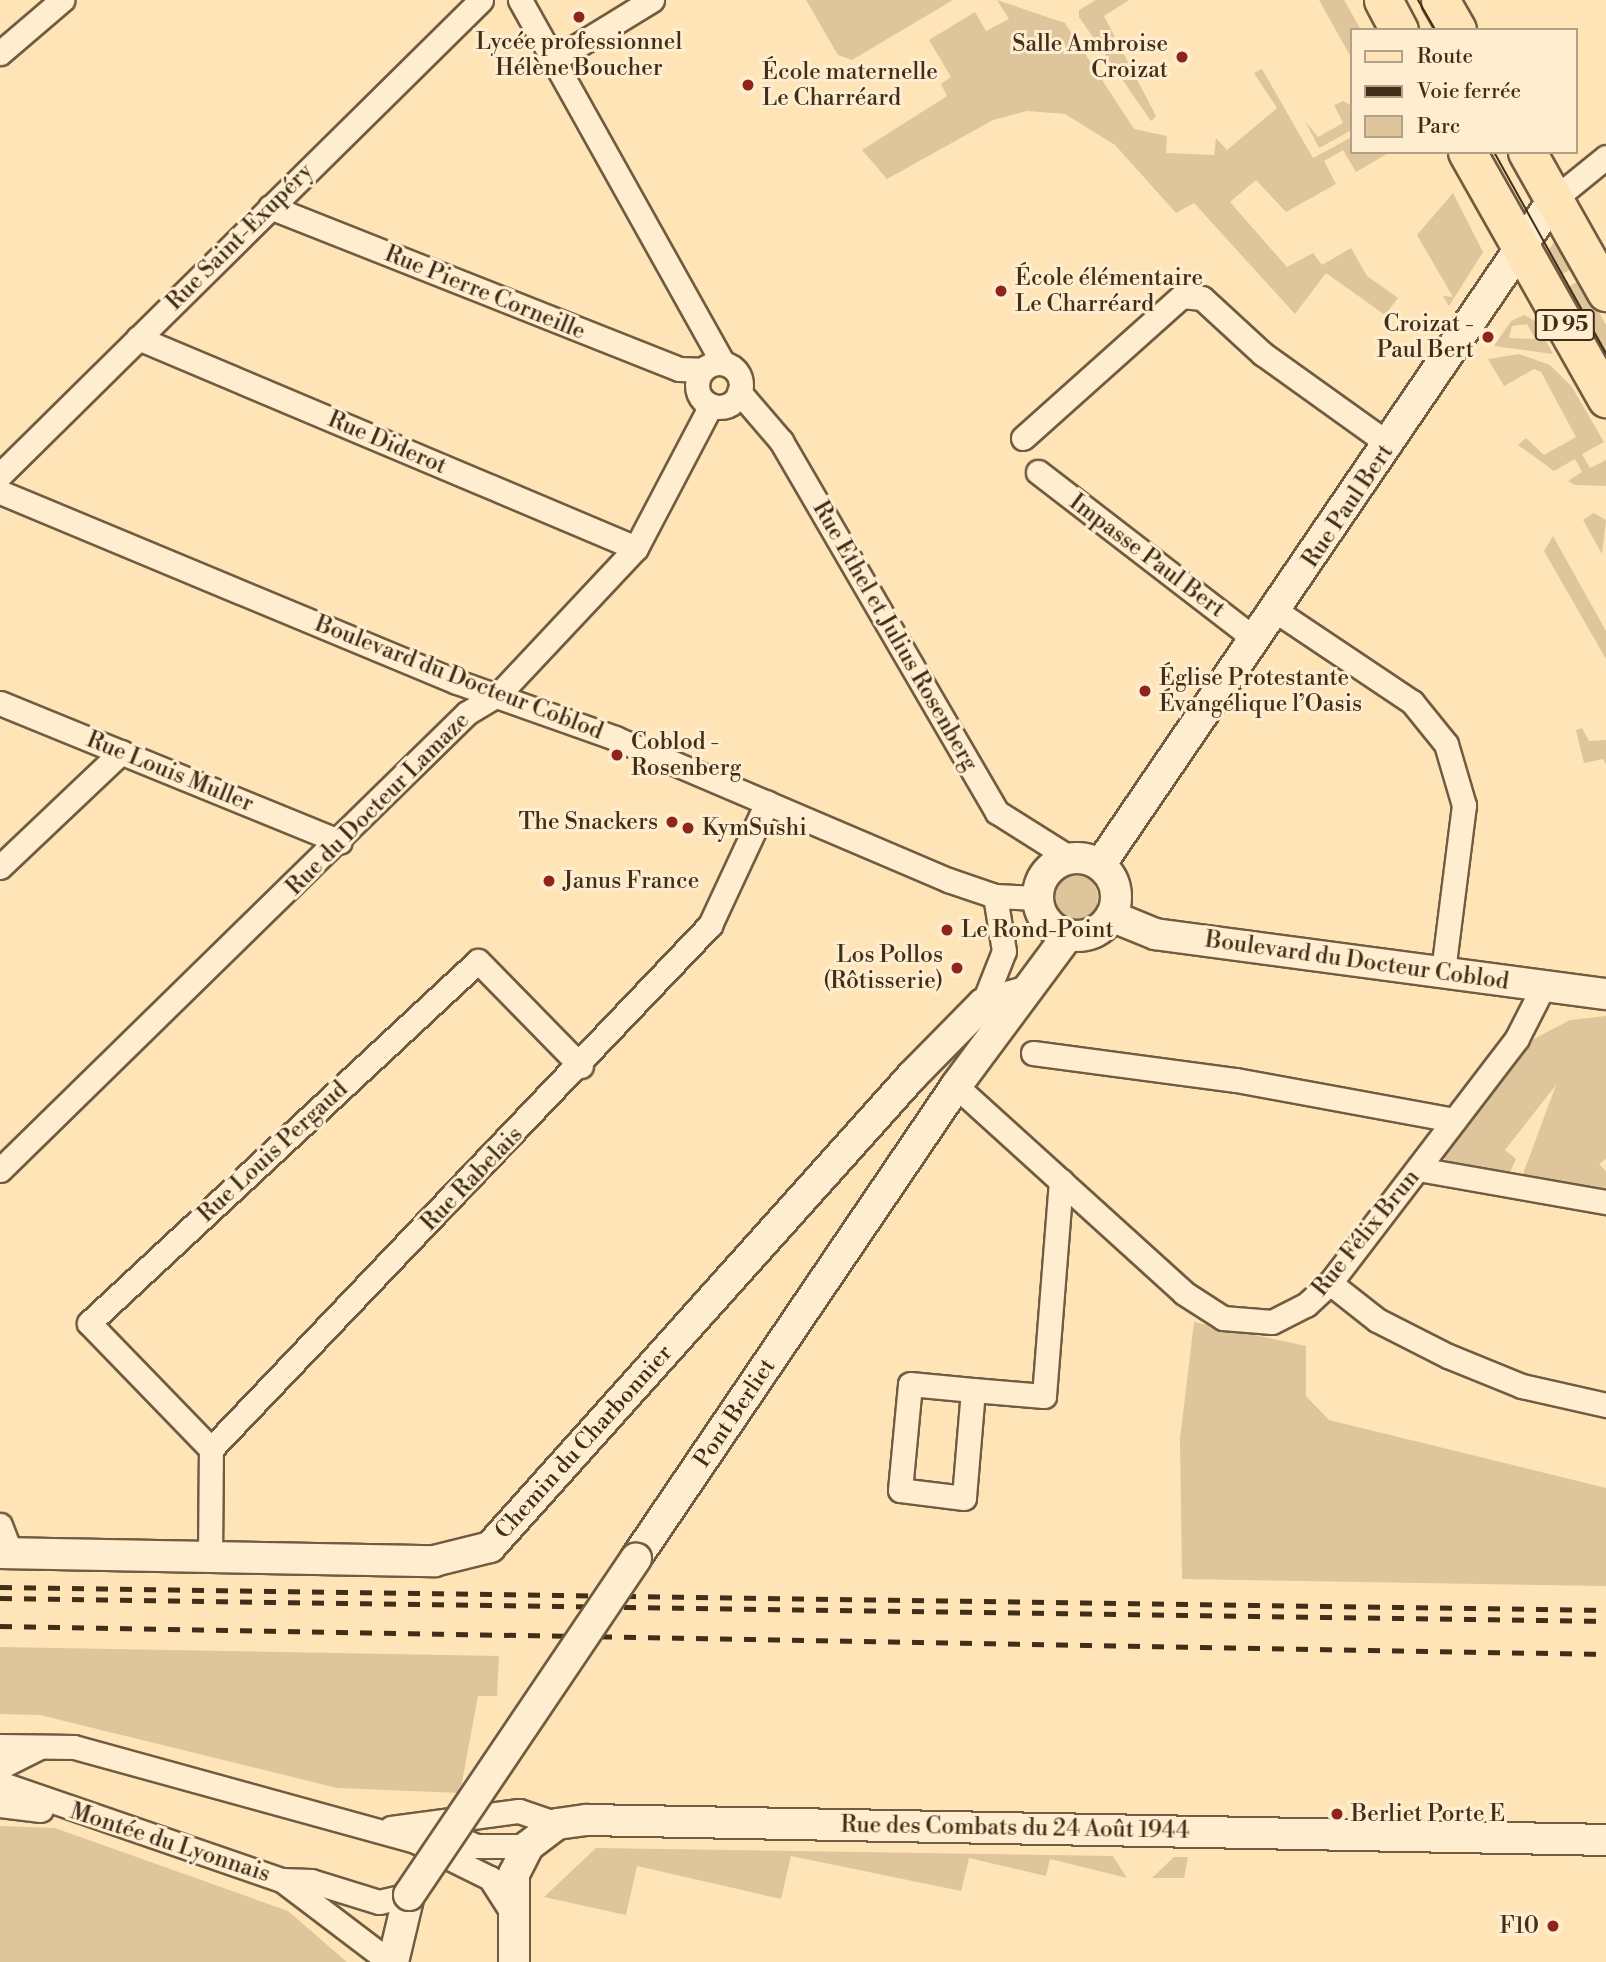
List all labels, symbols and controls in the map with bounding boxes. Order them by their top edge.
marker: Lycée professionnel Hélène Boucher [571,9,587,25]
place label: Lycée professionnel Hélène Boucher [476,28,682,82]
legend [1350,28,1578,154]
place label: Salle Ambroise Croizat [1012,30,1168,84]
text: Route [1417,44,1473,70]
marker: Salle Ambroise Croizat [1174,49,1190,65]
place label: École maternelle Le Charréard [762,58,938,112]
marker: École maternelle Le Charréard [740,77,756,93]
text: Voie ferrée [1417,79,1521,105]
text: Parc [1417,114,1460,140]
street label: Rue Saint-Exupéry [161,158,319,316]
street label: Rue Pierre Corneille [381,240,589,346]
place label: École élémentaire Le Charréard [1015,264,1203,318]
marker: École élémentaire Le Charréard [993,283,1009,299]
road number: D 95 [1534,308,1596,342]
place label: Croizat - Paul Bert [1377,310,1474,364]
marker: Croizat - Paul Bert [1480,329,1496,345]
street label: Rue Diderot [324,406,450,480]
street label: Rue Paul Bert [1297,439,1399,573]
street label: Impasse Paul Bert [1064,489,1230,623]
street label: Rue Ethel et Julius Rosenberg [806,496,984,776]
street label: Boulevard du Docteur Coblod [311,610,607,746]
place label: Église Protestante Évangélique l’Oasis [1159,664,1362,718]
marker: Église Protestante Évangélique l’Oasis [1137,683,1153,699]
street label: Rue du Docteur Lamaze [281,707,475,901]
street label: Rue Louis Muller [82,726,258,818]
place label: Coblod - Rosenberg [631,728,741,782]
marker: Coblod - Rosenberg [609,747,625,763]
place label: The Snackers [519,808,658,836]
marker: The Snackers [664,814,680,830]
place label: KymSushi [702,814,807,842]
marker: KymSushi [680,820,696,836]
place label: Janus France [563,867,699,895]
marker: Janus France [541,873,557,889]
place label: Le Rond-Point [961,916,1114,944]
marker: Le Rond-Point [939,922,955,938]
street label: Boulevard du Docteur Coblod [1203,926,1511,996]
place label: Los Pollos (Rôtisserie) [823,941,943,995]
marker: Los Pollos (Rôtisserie) [949,960,965,976]
street label: Rue Louis Pergaud [193,1076,353,1228]
street label: Rue Rabelais [415,1121,529,1237]
street label: Rue Félix Brun [1307,1164,1425,1302]
street label: Chemin du Charbonnier [490,1339,678,1545]
street label: Pont Berliet [689,1353,781,1473]
street label: Montée du Lyonnais [66,1798,274,1888]
place label: Berliet Porte E [1351,1800,1505,1828]
marker: Berliet Porte E [1329,1806,1345,1822]
street label: Rue des Combats du 24 Août 1944 [840,1811,1190,1845]
place label: F10 [1499,1912,1539,1940]
marker: F10 [1545,1918,1561,1934]

